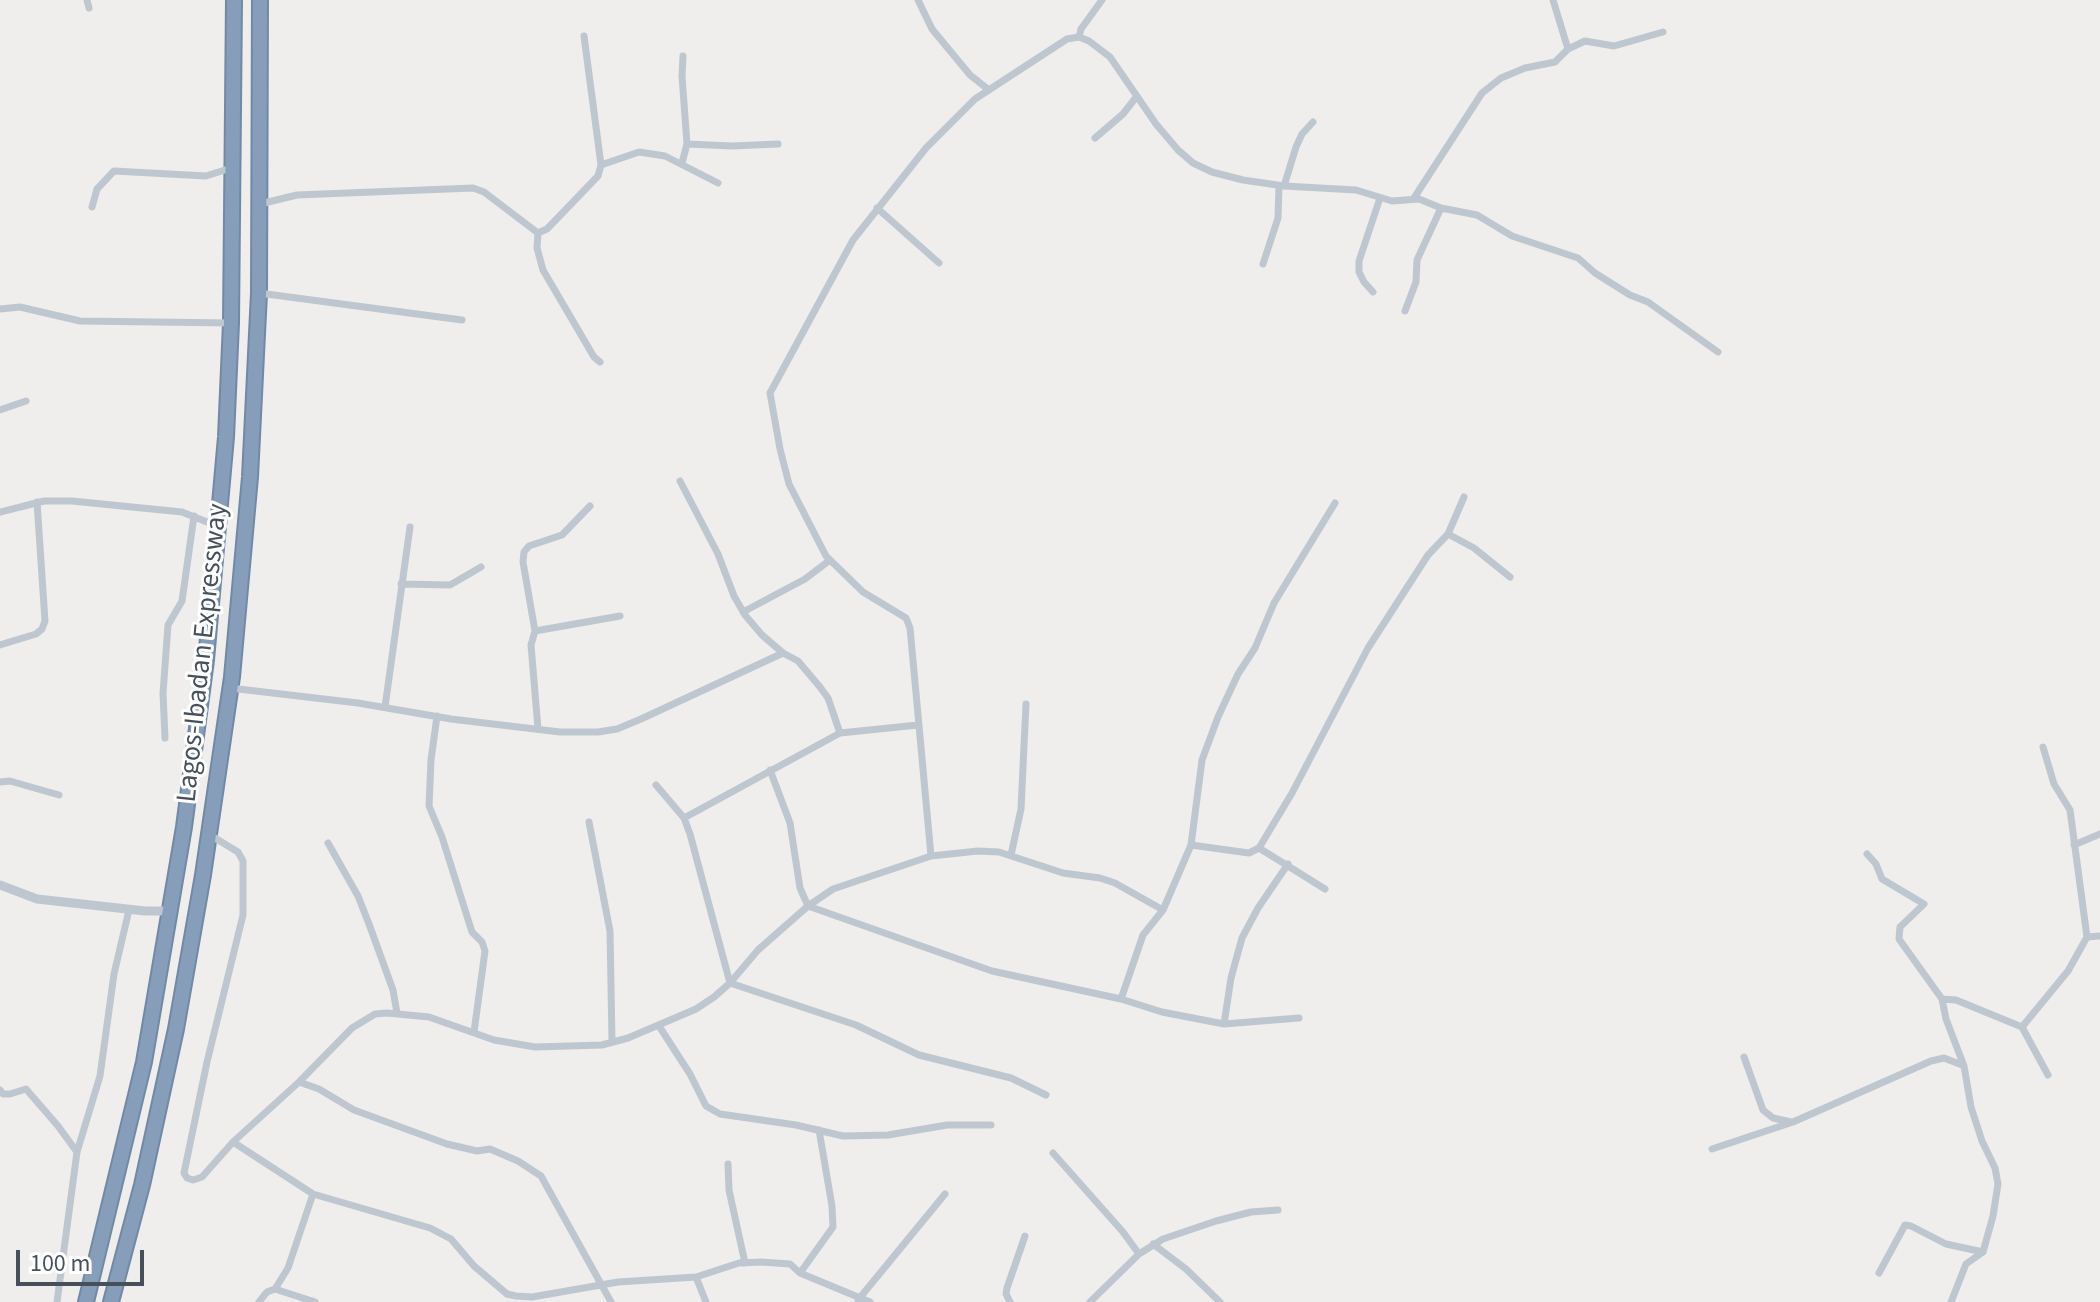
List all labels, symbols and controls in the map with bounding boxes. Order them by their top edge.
street label: Lagos-Ibadan Expressway [172,502,236,804]
scale bar [20,1234,148,1284]
text: 100 m [30,1246,90,1281]

